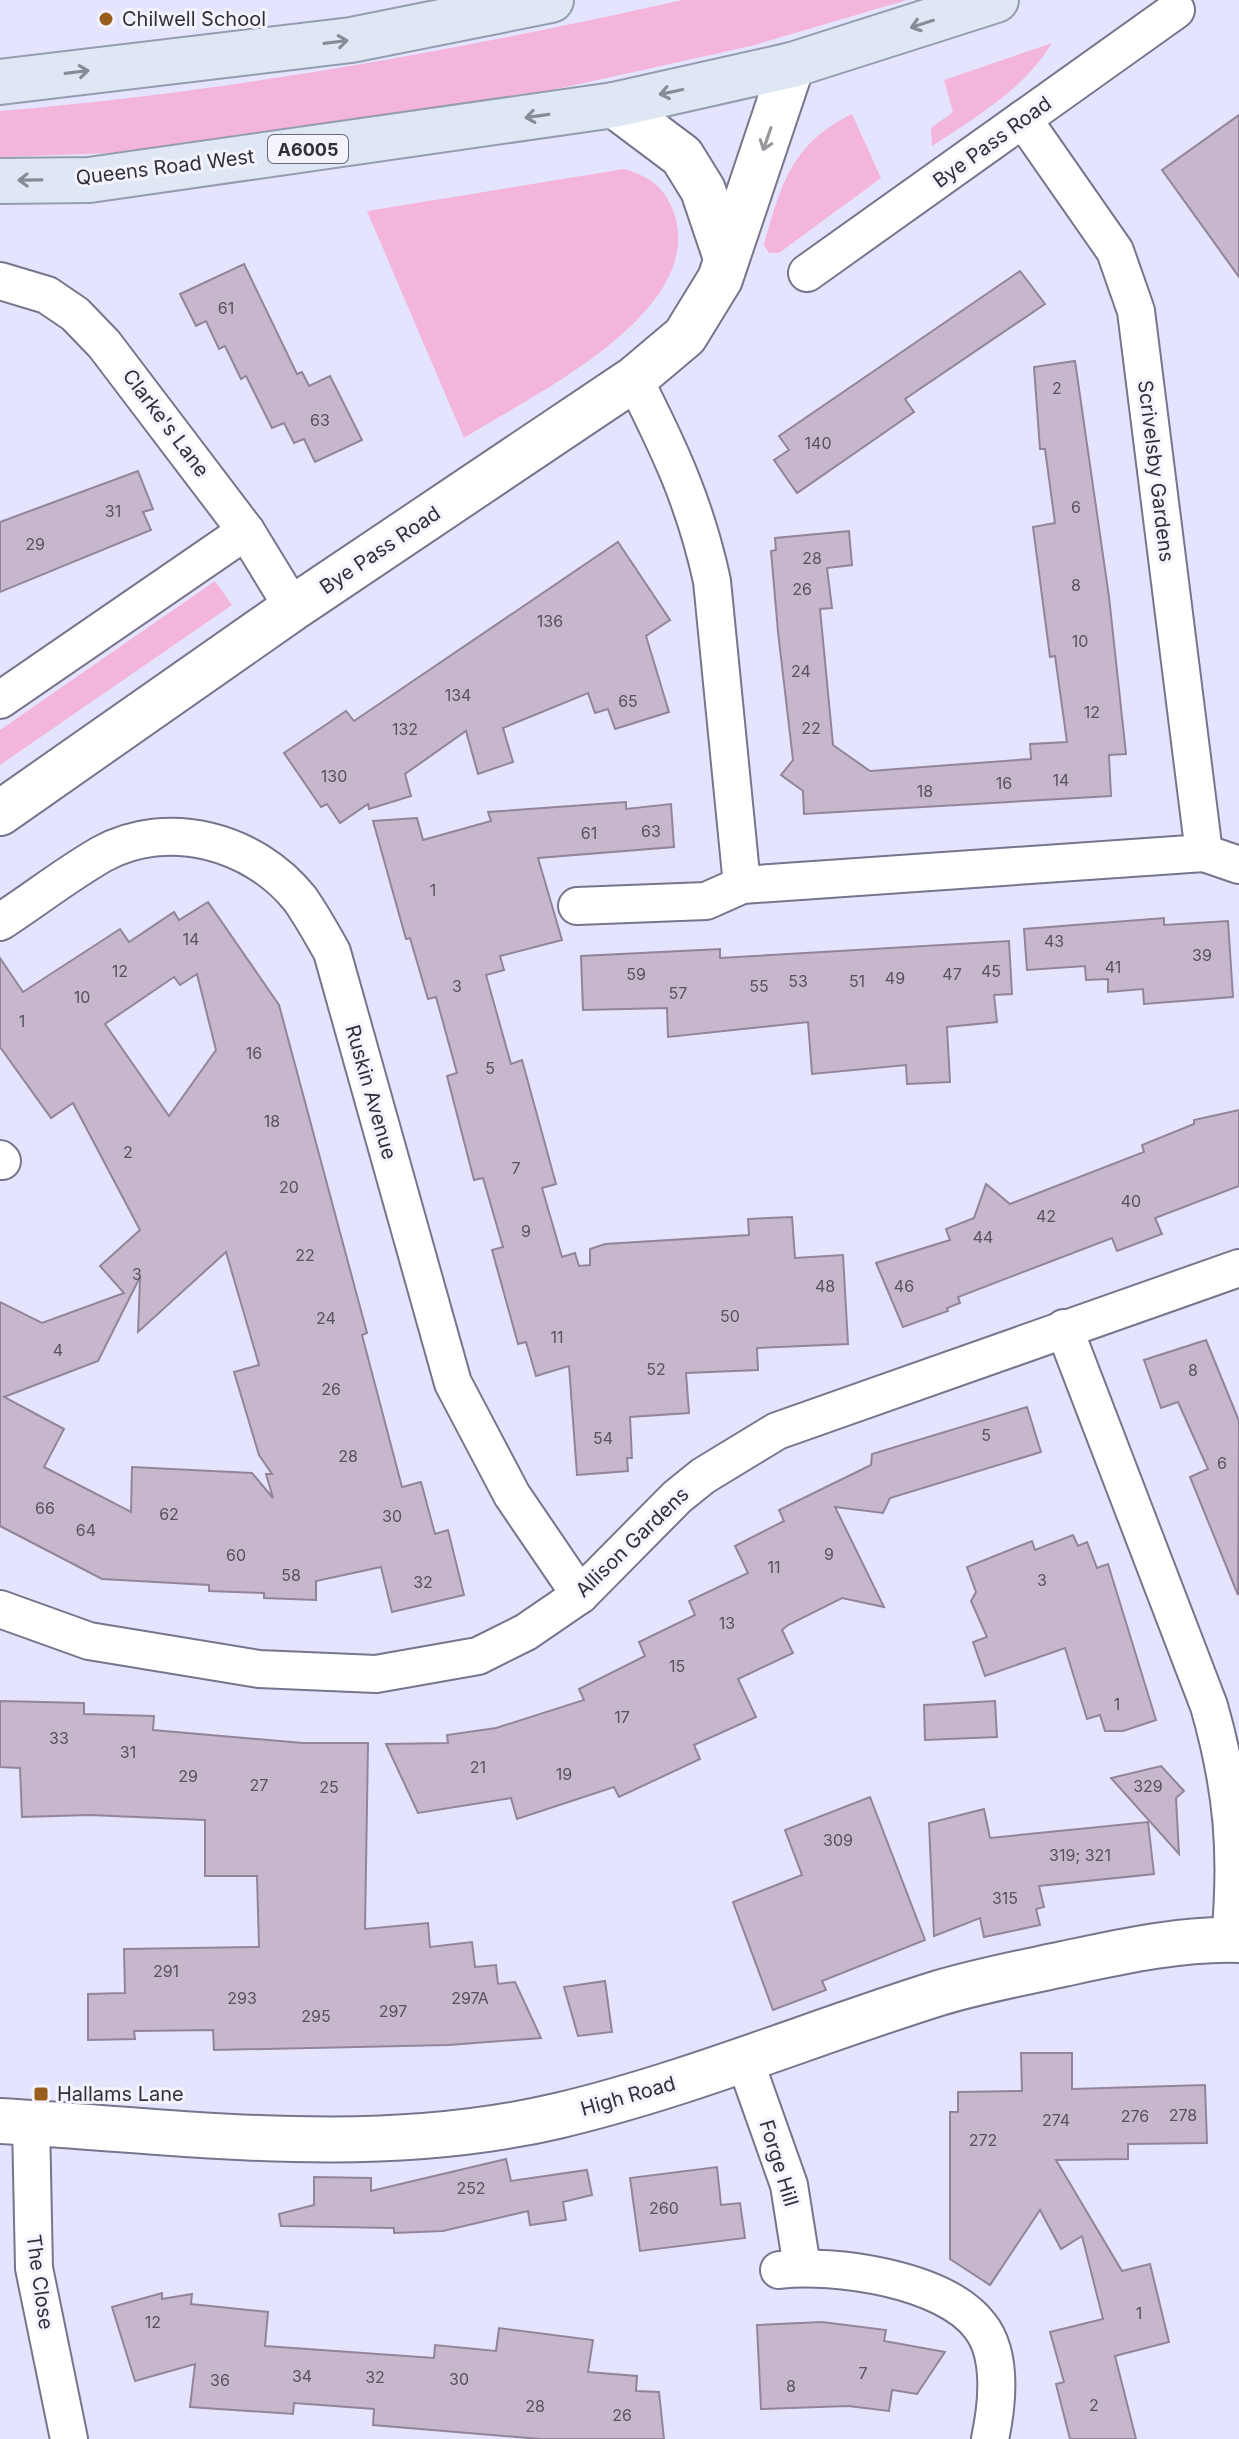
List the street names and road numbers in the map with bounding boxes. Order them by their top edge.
street label: Bye Pass Road [928,91,1056,193]
road number: A6005 [268,135,348,163]
street label: Queens Road West [74,144,256,190]
street label: Clarke's Lane [118,364,214,482]
street label: Scrivelsby Gardens [1133,379,1179,563]
street label: Bye Pass Road [315,501,445,599]
street label: Ruskin Avenue [340,1022,402,1162]
street label: Allison Gardens [570,1482,694,1602]
street label: High Road [578,2071,678,2121]
street label: Forge Hill [754,2117,804,2209]
street label: The Close [21,2233,59,2331]

